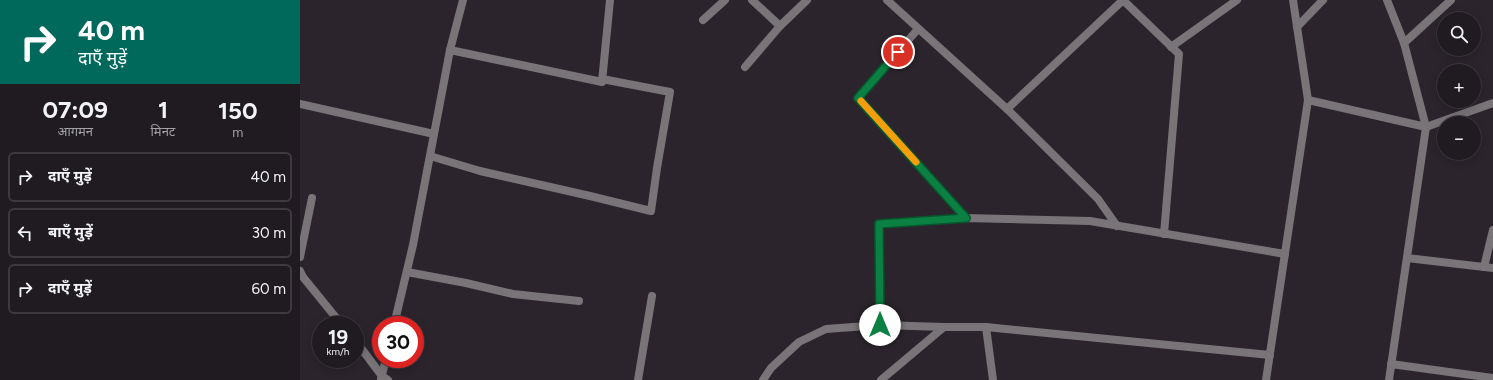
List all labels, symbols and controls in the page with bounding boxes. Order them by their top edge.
map controls [1437,12,1481,160]
button: search [1437,12,1481,56]
text: 40 m [78,13,145,47]
icon: right [12,16,64,68]
pin [881,35,915,69]
icon: arrive [887,41,909,63]
text: दाएँ मुड़ें [78,47,127,69]
button: + [1437,64,1481,108]
text: 07:09 [42,95,108,124]
text: 1 [158,95,168,124]
text: 150 [218,96,258,125]
button: − [1437,116,1481,160]
text: आगमन [57,124,93,139]
text: मिनट [151,124,175,139]
text: m [232,125,243,140]
icon: right [14,166,36,188]
text: दाएँ मुड़ें [48,167,92,185]
text: 40 m [251,168,286,186]
icon: left [14,222,36,244]
text: बाएँ मुड़ें [48,223,93,241]
text: 30 m [252,224,286,242]
icon: right [14,278,36,300]
text: दाएँ मुड़ें [48,279,92,297]
text: 60 m [251,280,286,298]
position arrow [859,304,901,346]
speed limit sign: 30 [372,316,424,368]
text: 19 [328,325,348,349]
text: km/h [327,345,349,358]

